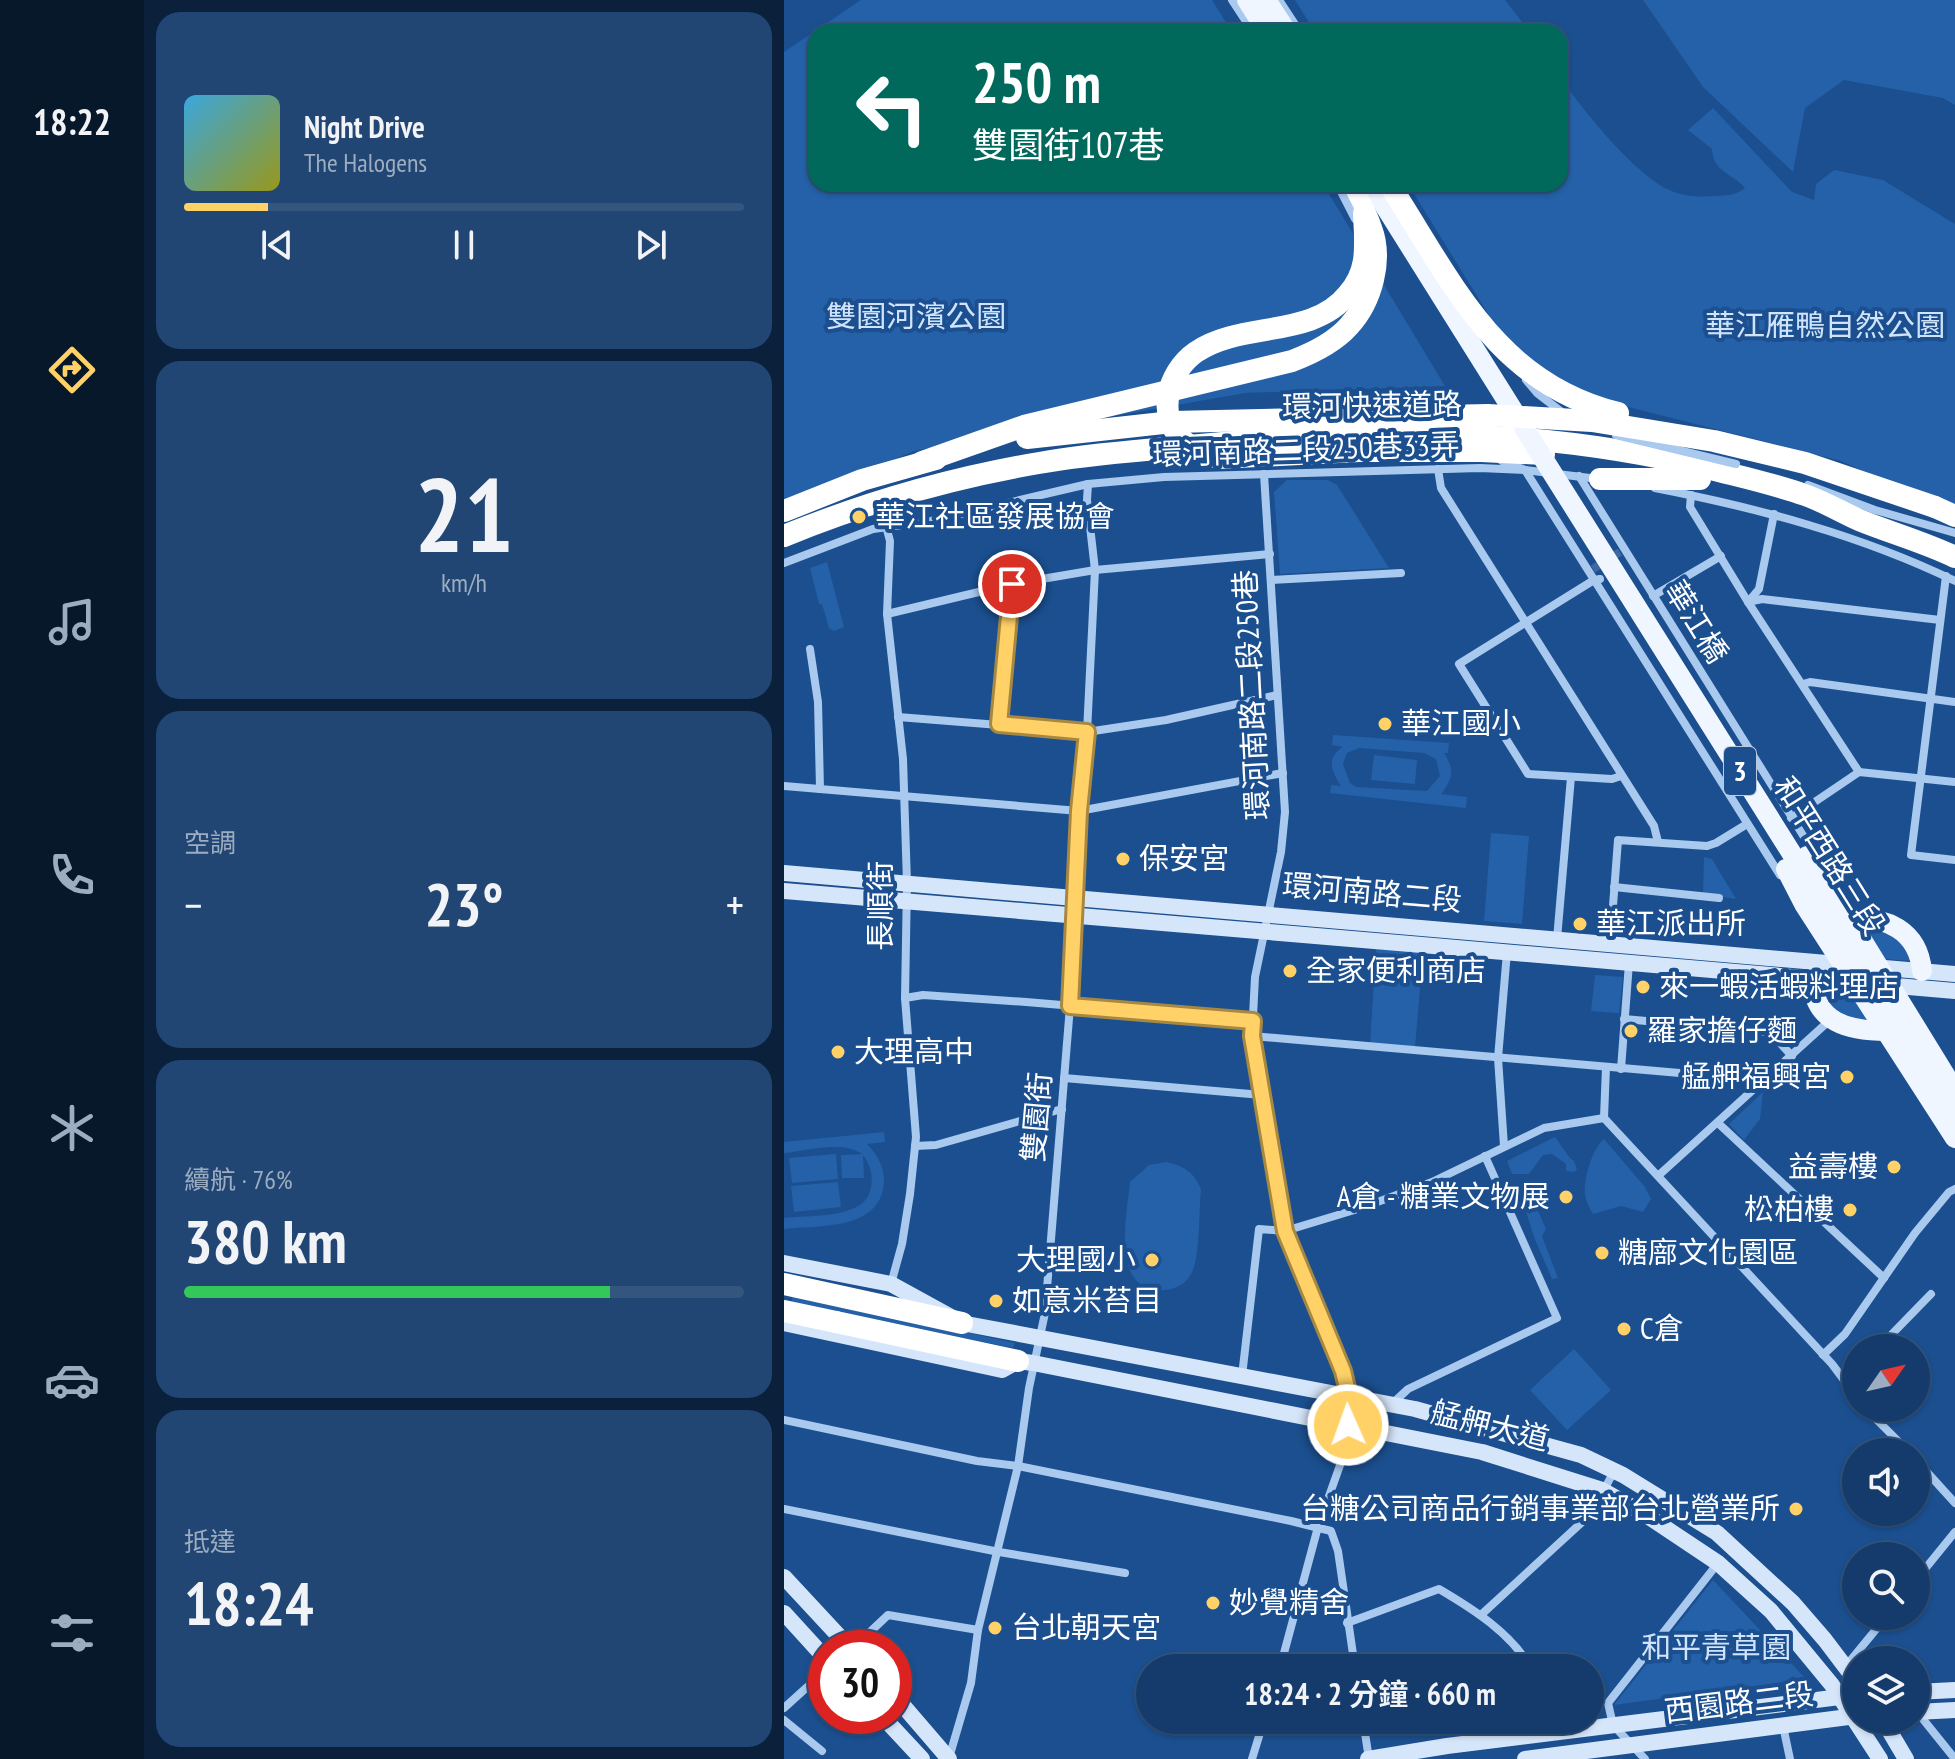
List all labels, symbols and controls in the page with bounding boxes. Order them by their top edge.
text: 250 m [972,46,1101,118]
icon: left [840,56,944,160]
text: 18:22 [33,98,111,145]
text: Night Drive [304,107,425,146]
text: 雙園街107巷 [972,121,1165,168]
text: The Halogens [304,146,427,179]
icon: previous [255,223,299,267]
icon: pause [442,223,486,267]
icon: next [629,223,673,267]
park label: 雙園河濱公園 [826,296,1006,335]
park label: 華江雁鴨自然公園 [1705,305,1945,344]
icon: directions [44,342,100,398]
street label: 環河快速道路 [1282,383,1462,426]
street label: 環河南路二段250巷33弄 [1152,424,1460,473]
text: 21 [414,446,514,581]
place label: 華江社區發展協會 [875,496,1115,535]
marker: 華江社區發展協會 [850,508,868,526]
pin [978,550,1046,618]
icon: arrive [990,562,1034,606]
text: km/h [441,566,487,599]
street label: 環河南路二段250巷 [1224,569,1277,821]
street label: 華江橋 [1657,573,1738,670]
icon: music [44,594,100,650]
place label: 華江國小 [1401,703,1521,742]
marker: 華江國小 [1376,715,1394,733]
road number: 3 [1724,747,1756,795]
street label: 和平西路三段 [1766,769,1895,942]
text: 空調 [184,826,236,859]
place label: 保安宮 [1139,838,1229,877]
icon: phone [44,847,100,903]
marker: 保安宮 [1114,850,1132,868]
street label: 長順街 [860,861,899,951]
street label: 環河南路二段 [1281,864,1463,919]
text: 23° [424,865,504,943]
text: − [184,876,202,933]
text: + [726,876,744,933]
place label: 華江派出所 [1596,903,1746,942]
marker: 華江派出所 [1571,915,1589,933]
place label: 全家便利商店 [1306,950,1486,989]
marker: 全家便利商店 [1281,962,1299,980]
place label: 來一蝦活蝦料理店 [1659,966,1899,1005]
marker: 來一蝦活蝦料理店 [1634,978,1652,996]
place label: 羅家擔仔麵 [1647,1010,1797,1049]
marker: 羅家擔仔麵 [1622,1022,1640,1040]
place label: 大理高中 [854,1031,974,1070]
marker: 大理高中 [829,1043,847,1061]
place label: 艋舺福興宮 [1681,1056,1831,1095]
marker: 艋舺福興宮 [1838,1068,1856,1086]
street label: 雙園街 [1012,1070,1059,1163]
icon: climate [44,1100,100,1156]
place label: 益壽樓 [1788,1146,1878,1185]
marker: 益壽樓 [1885,1158,1903,1176]
text: 續航 · 76% [184,1163,293,1196]
place label: A倉 - 糖業文物展 [1337,1176,1550,1215]
marker: A倉 - 糖業文物展 [1557,1188,1575,1206]
place label: 松柏樓 [1744,1189,1834,1228]
marker: 松柏樓 [1841,1201,1859,1219]
text: 380 km [184,1202,347,1280]
place label: 糖廍文化園區 [1618,1232,1798,1271]
place label: 大理國小 [1016,1239,1136,1278]
marker: 糖廍文化園區 [1593,1244,1611,1262]
marker: 大理國小 [1143,1251,1161,1269]
place label: 如意米苔目 [1012,1280,1162,1319]
marker: 如意米苔目 [987,1292,1005,1310]
place label: C倉 [1640,1308,1684,1347]
marker: C倉 [1615,1320,1633,1338]
north arrow [1842,1334,1930,1422]
map controls [1842,1334,1930,1734]
icon: car [44,1352,100,1408]
position arrow [1306,1383,1390,1467]
street label: 艋舺大道 [1427,1391,1553,1458]
button: sound [1842,1438,1930,1526]
place label: 台糖公司商品行銷事業部台北營業所 [1300,1488,1780,1527]
marker: 台糖公司商品行銷事業部台北營業所 [1787,1500,1805,1518]
text: 抵達 [184,1525,236,1558]
button: search [1842,1542,1930,1630]
text: 18:24 [184,1564,314,1642]
place label: 妙覺精舍 [1229,1582,1349,1621]
marker: 妙覺精舍 [1204,1594,1222,1612]
icon: filters [44,1605,100,1661]
place label: 台北朝天宮 [1011,1607,1161,1646]
marker: 台北朝天宮 [986,1619,1004,1637]
park label: 和平青草園 [1641,1627,1791,1666]
speed limit sign: 30 [808,1630,912,1734]
button: layers [1842,1646,1930,1734]
street label: 西園路二段 [1662,1673,1816,1730]
text: 18:24 · 2 分鐘 · 660 m [1244,1674,1496,1713]

